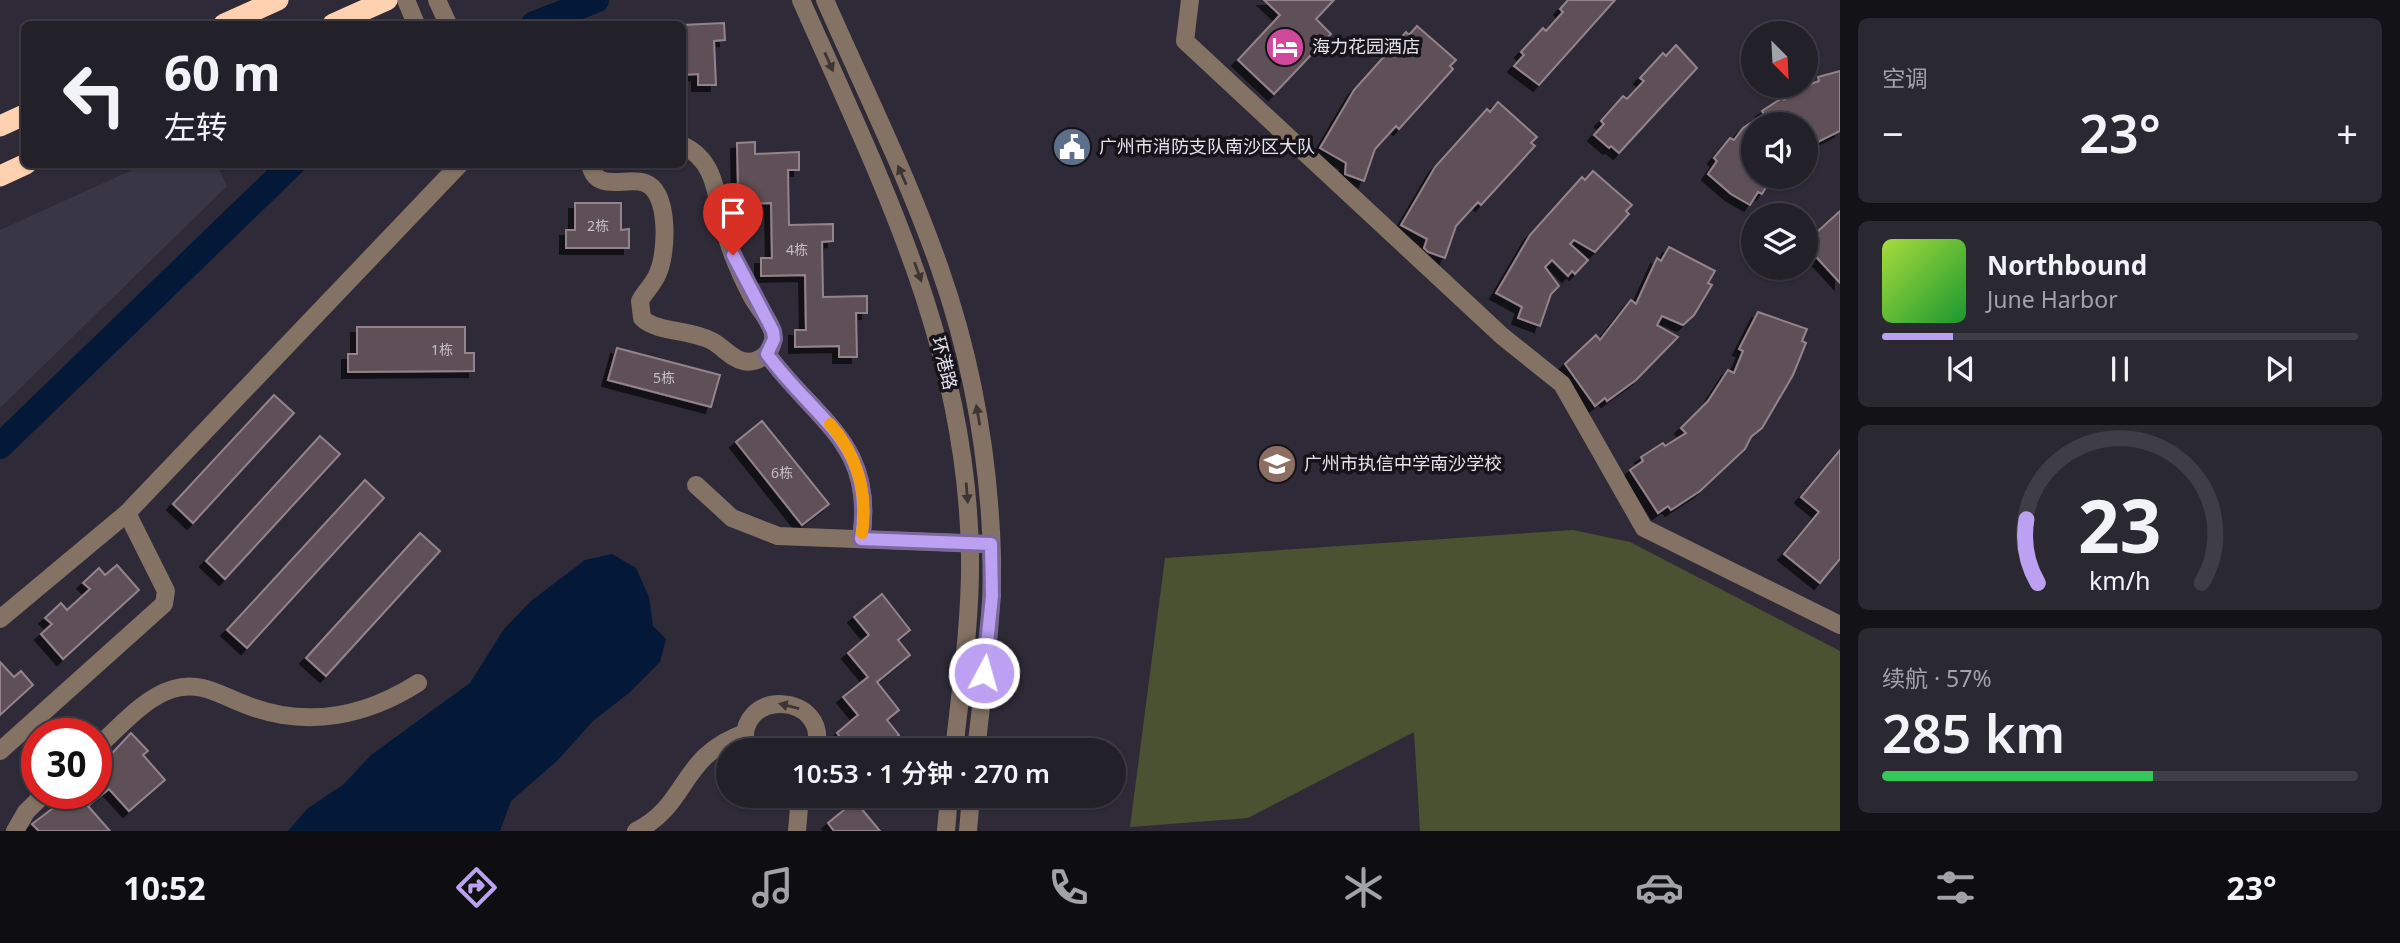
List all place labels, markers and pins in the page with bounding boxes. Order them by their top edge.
hotel icon: 海力花园酒店 [1264,26,1306,68]
place label: 海力花园酒店 [1312,34,1420,58]
public building icon: 广州市消防支队南沙区大队 [1051,126,1093,168]
place label: 广州市消防支队南沙区大队 [1099,134,1315,158]
pin [703,183,763,255]
school or university icon: 广州市执信中学南沙学校 [1256,443,1298,485]
place label: 广州市执信中学南沙学校 [1304,451,1502,475]

